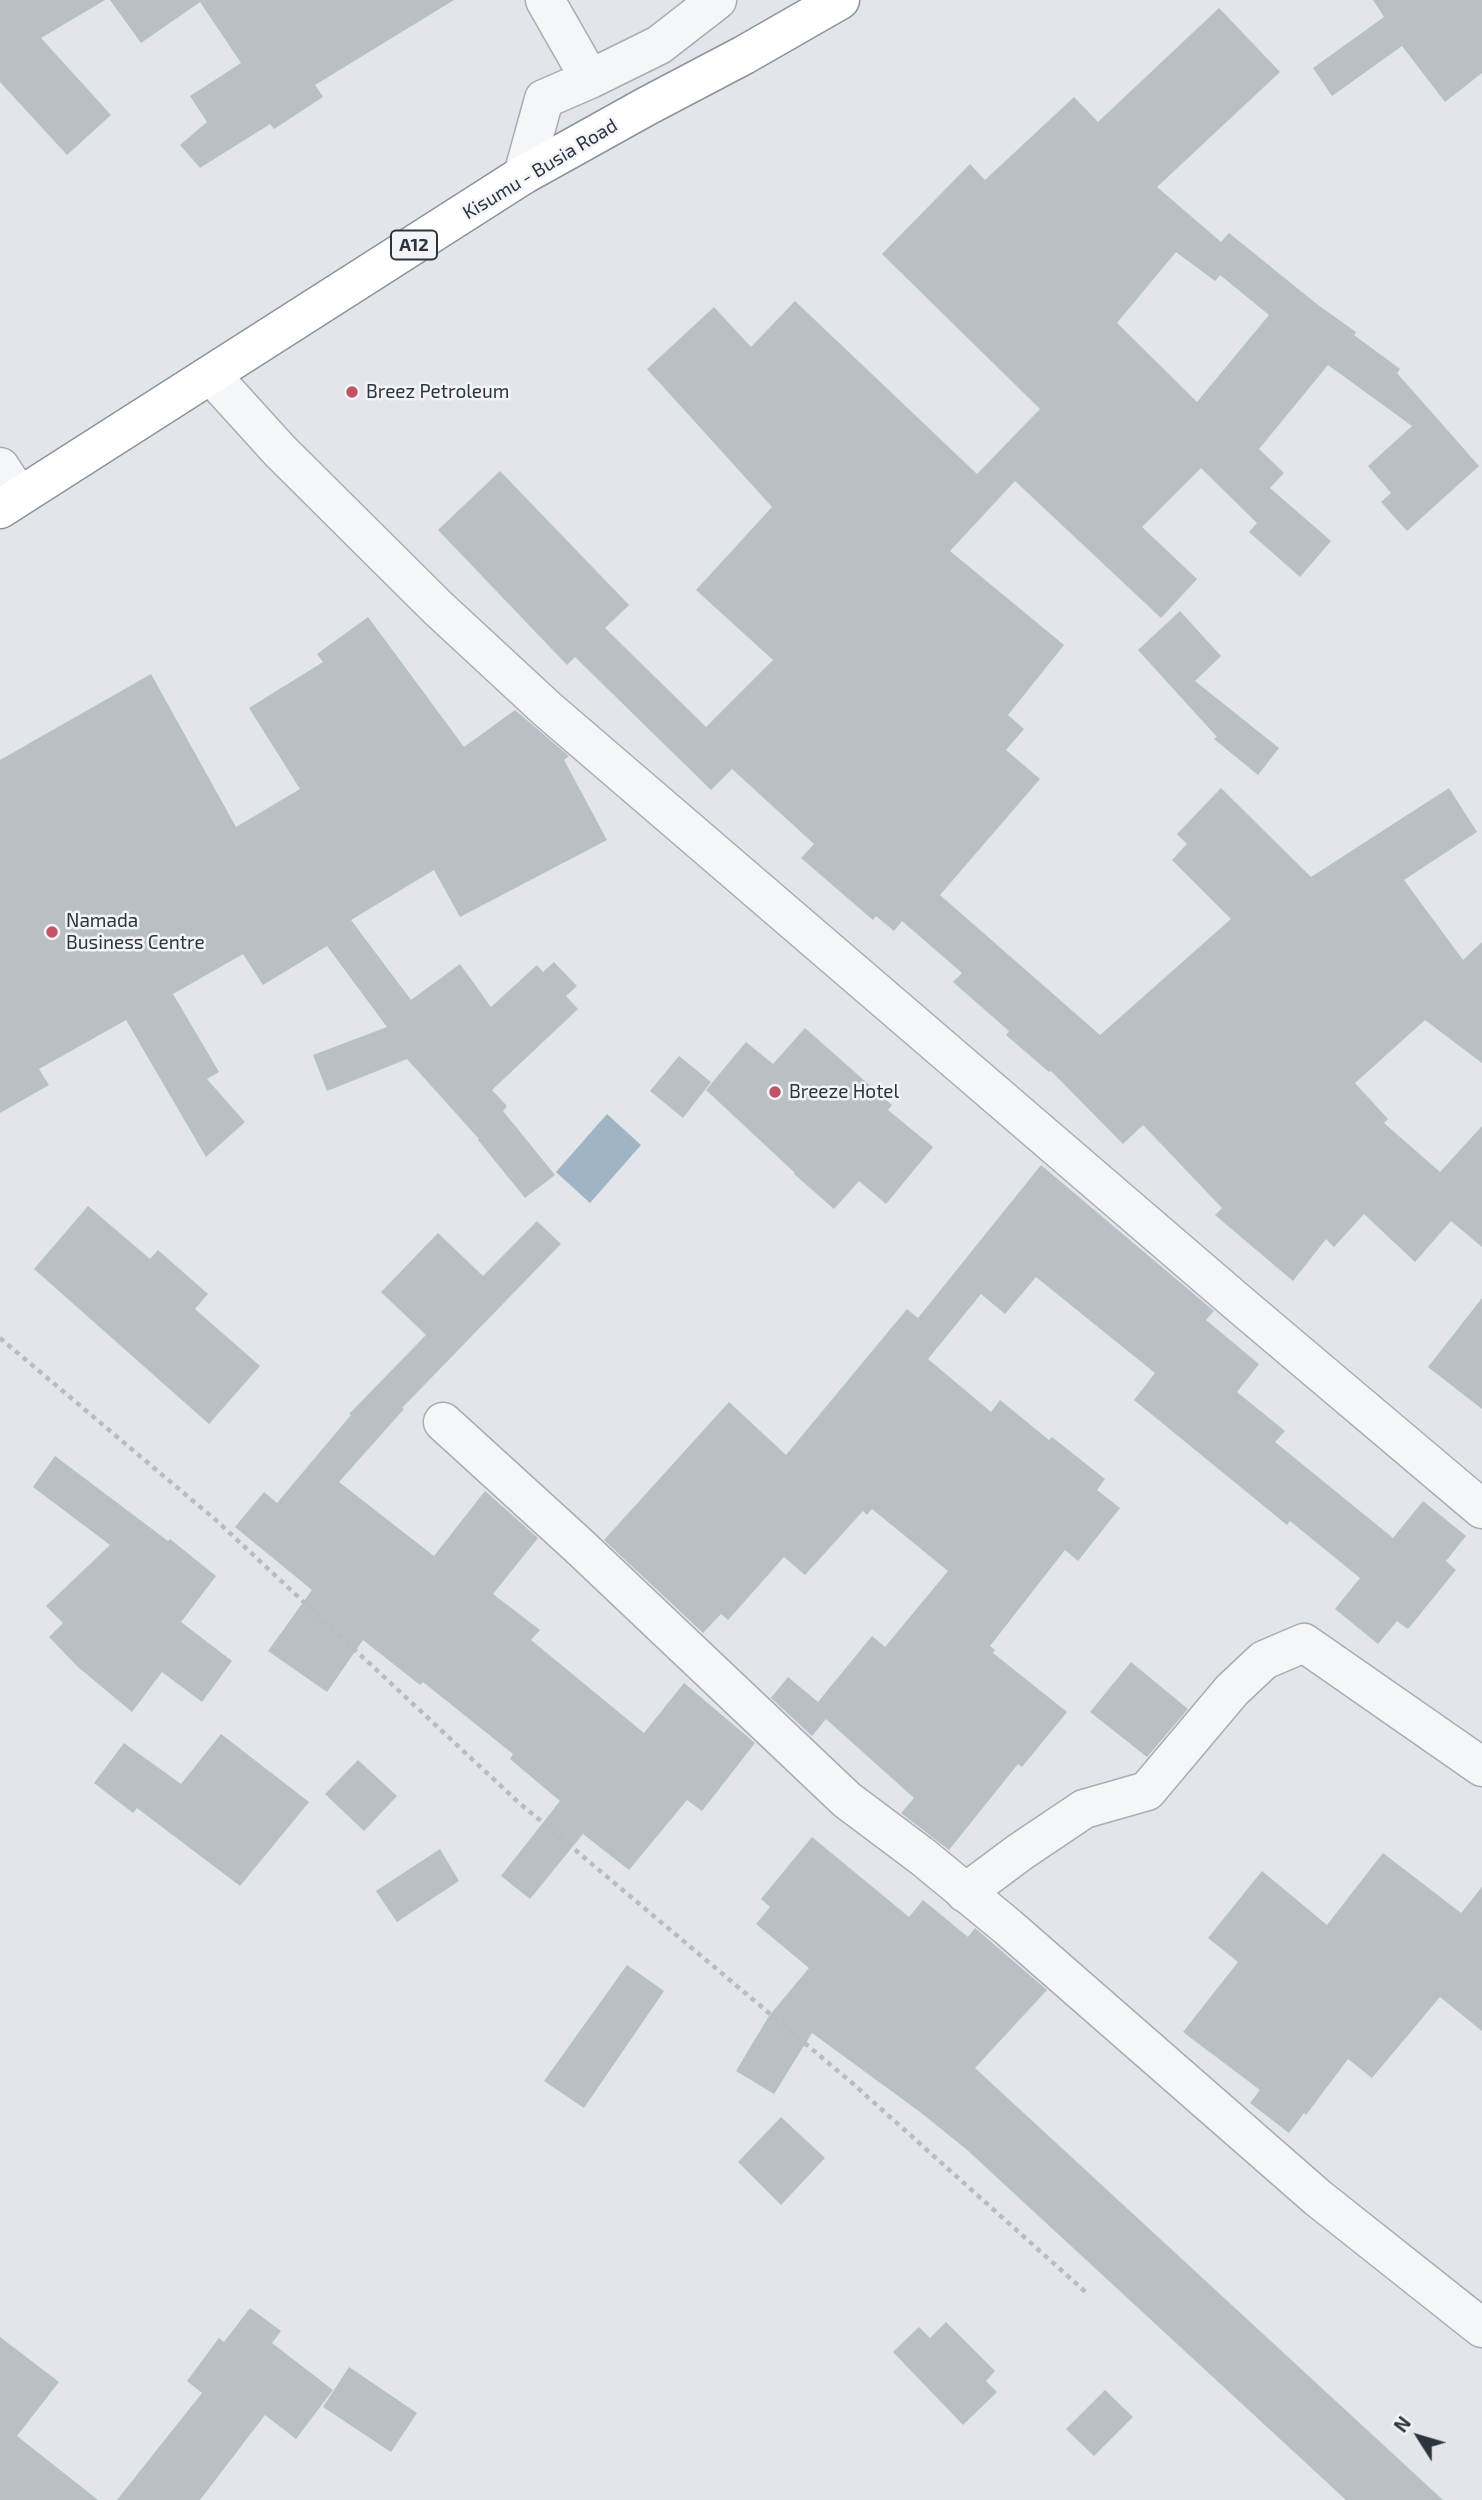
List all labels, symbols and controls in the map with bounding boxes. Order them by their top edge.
street label: Kisumu - Busia Road [459,114,621,224]
road number: A12 [391,230,437,260]
place label: Breez Petroleum [366,381,510,403]
marker: Breez Petroleum [344,384,360,400]
place label: Namada Business Centre [66,910,205,954]
marker: Namada Business Centre [44,924,60,940]
place label: Breeze Hotel [789,1081,899,1103]
marker: Breeze Hotel [767,1084,783,1100]
north arrow [1384,2402,1454,2472]
text: N [1389,2412,1415,2436]

